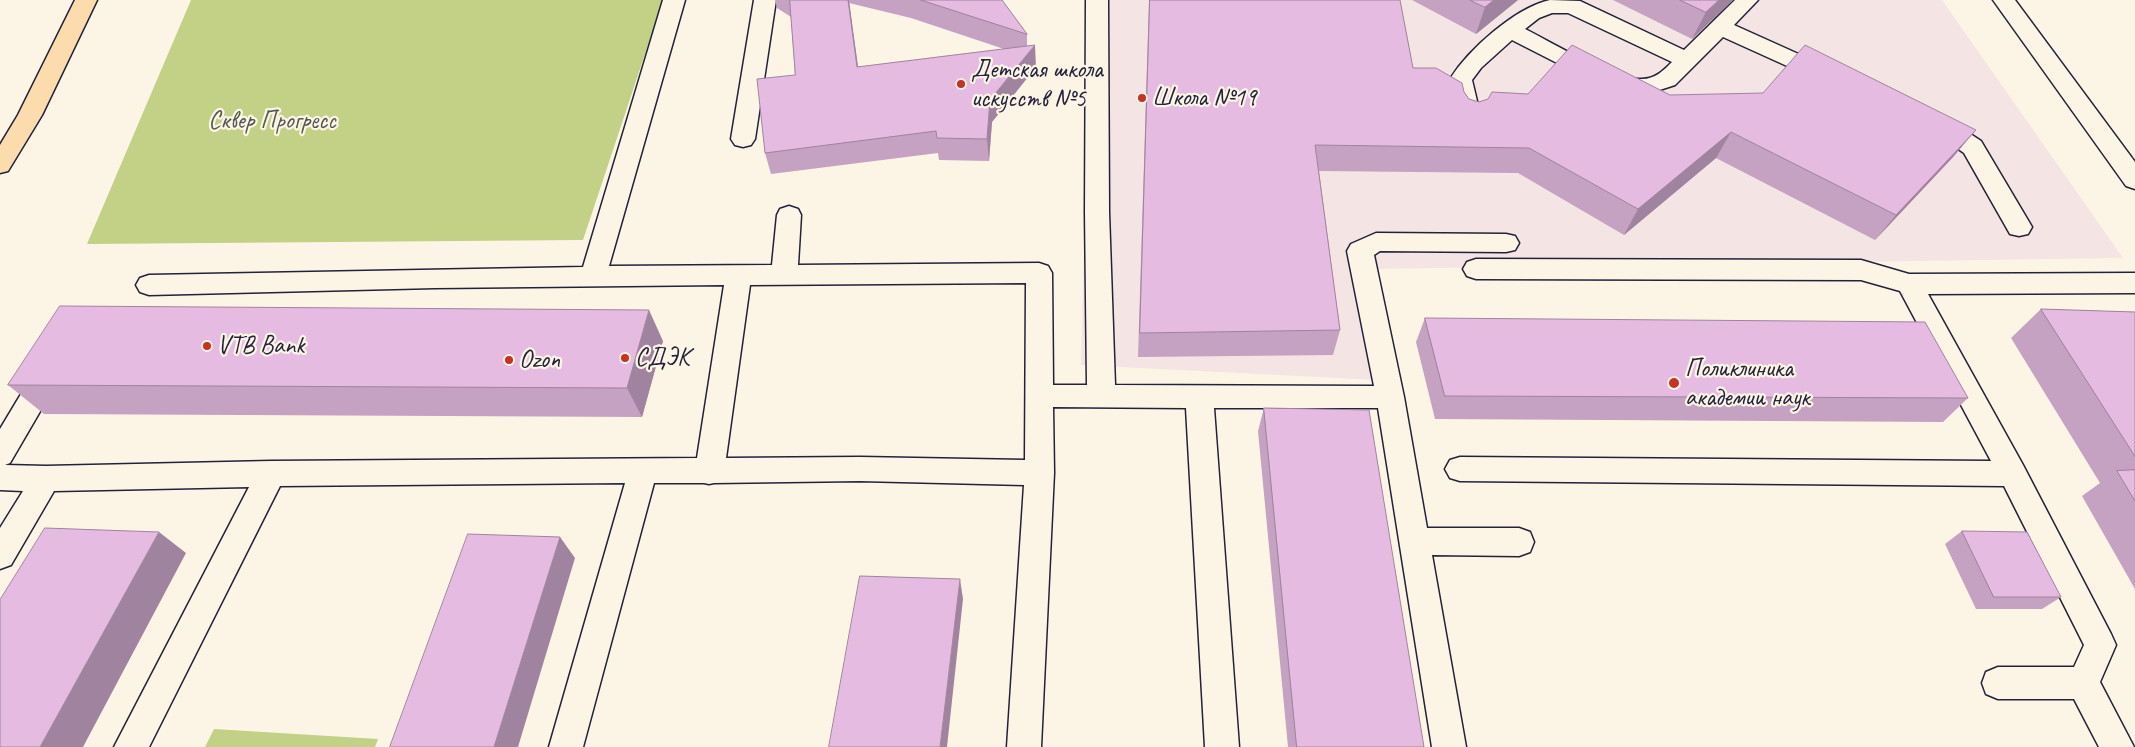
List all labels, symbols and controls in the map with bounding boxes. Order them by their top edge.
place label: Детская школа искусств №5 [971,55,1103,114]
marker: Детская школа искусств №5 [955,78,967,90]
place label: Школа №19 [1152,83,1256,113]
marker: Школа №19 [1136,92,1148,104]
park label: Сквер Прогресс [208,106,336,136]
place label: VTB Bank [217,331,304,361]
marker: VTB Bank [201,340,213,352]
place label: СДЭК [635,343,690,373]
place label: Ozon [519,345,560,375]
marker: СДЭК [619,352,631,364]
marker: Ozon [503,354,515,366]
place label: Поликлиника академии наук [1685,354,1810,413]
marker: Поликлиника академии наук [1667,376,1681,390]

